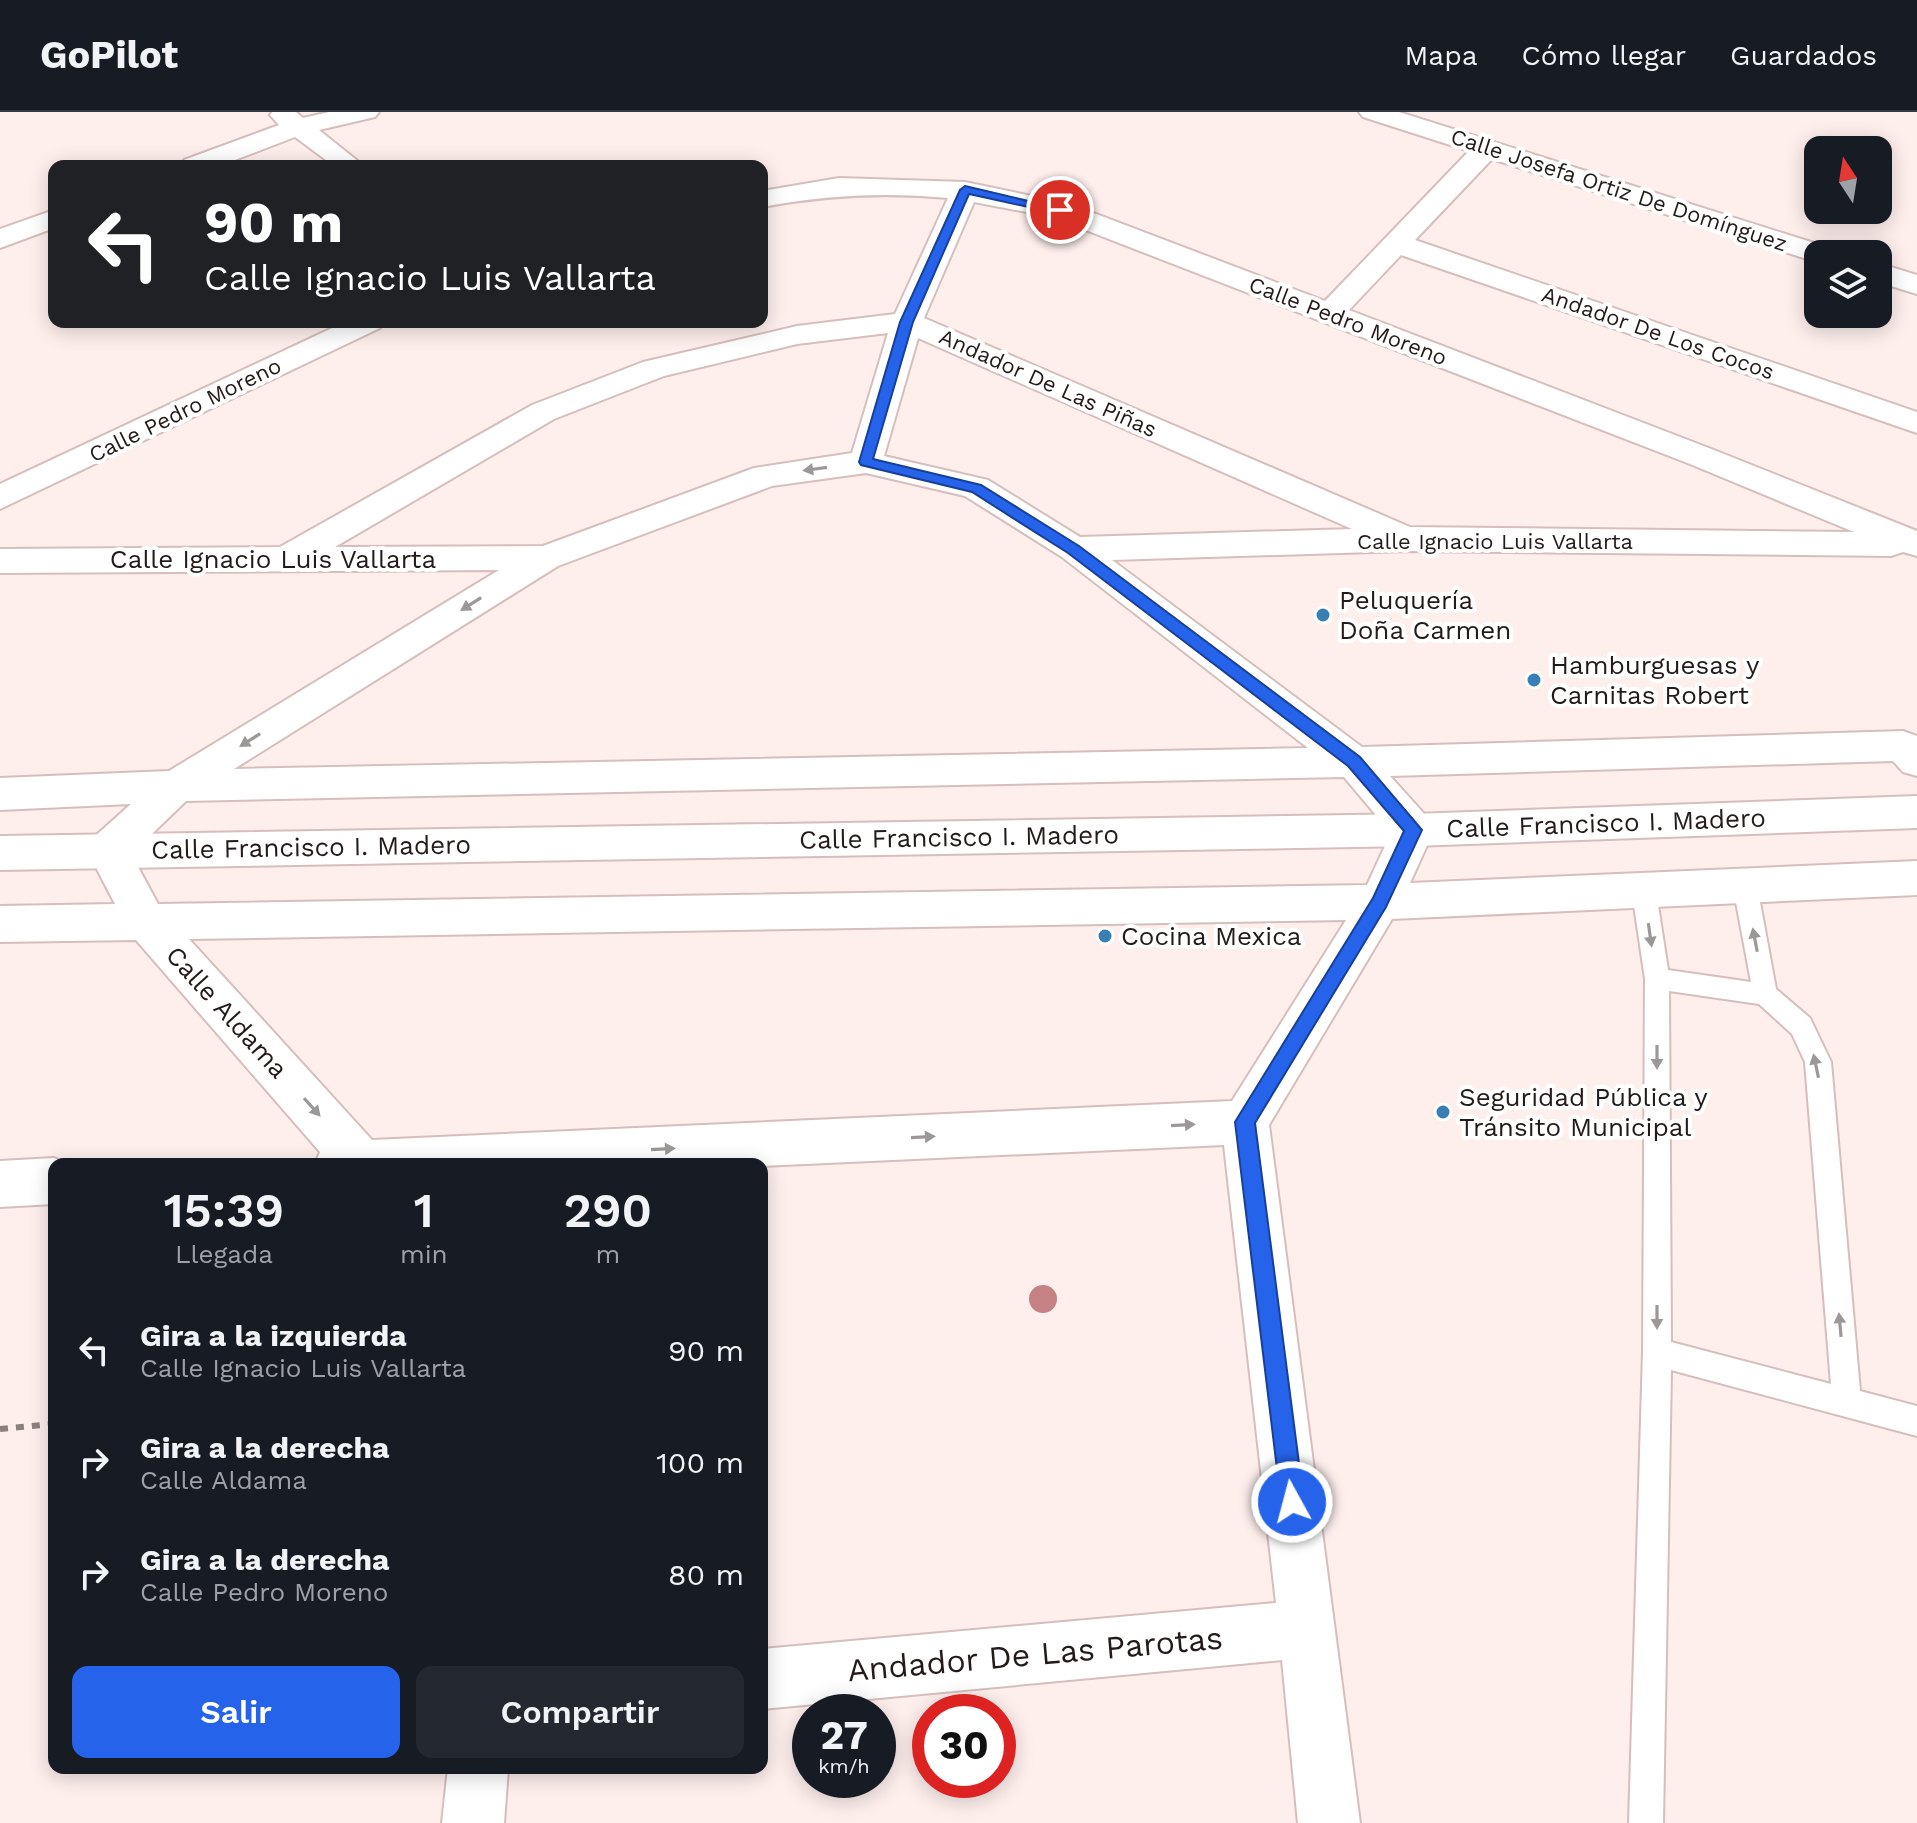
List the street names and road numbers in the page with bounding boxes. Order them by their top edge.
street label: Calle Josefa Ortiz De Domínguez [1448,124,1790,256]
street label: Calle Pedro Moreno [1245,272,1451,370]
street label: Andador De Los Cocos [1539,281,1777,385]
street label: Andador De Las Piñas [936,324,1160,442]
street label: Calle Pedro Moreno [85,353,285,467]
street label: Calle Ignacio Luis Vallarta [1357,529,1633,554]
street label: Calle Ignacio Luis Vallarta [110,544,436,574]
street label: Calle Francisco I. Madero [1446,802,1766,844]
street label: Calle Francisco I. Madero [799,819,1119,855]
street label: Calle Francisco I. Madero [151,829,471,865]
street label: Calle Aldama [160,940,294,1084]
street label: Andador De Las Parotas [846,1619,1224,1689]

